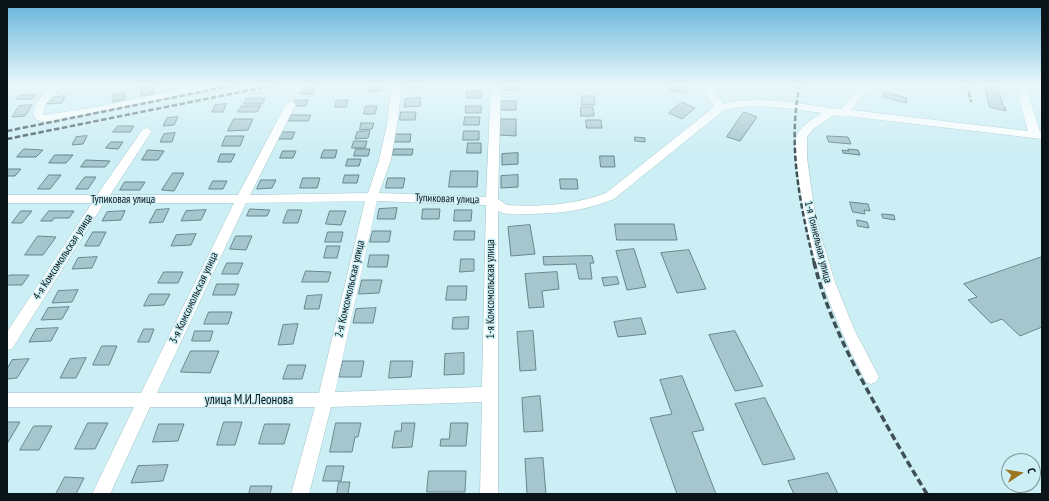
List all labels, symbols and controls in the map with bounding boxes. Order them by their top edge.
street label: Тупиковая улица [415,191,479,207]
street label: Тупиковая улица [91,193,155,207]
street label: 1-я Тоннельная улица [801,200,835,284]
street label: 4-я Комсомольская улица [30,212,96,302]
street label: 2-я Комсомольская улица [332,239,368,339]
street label: 1-я Комсомольская улица [484,239,498,339]
street label: 3-я Комсомольская улица [167,250,221,346]
street label: улица М.И.Леонова [205,392,293,408]
north arrow [1001,453,1041,493]
text: С [1024,467,1039,475]

